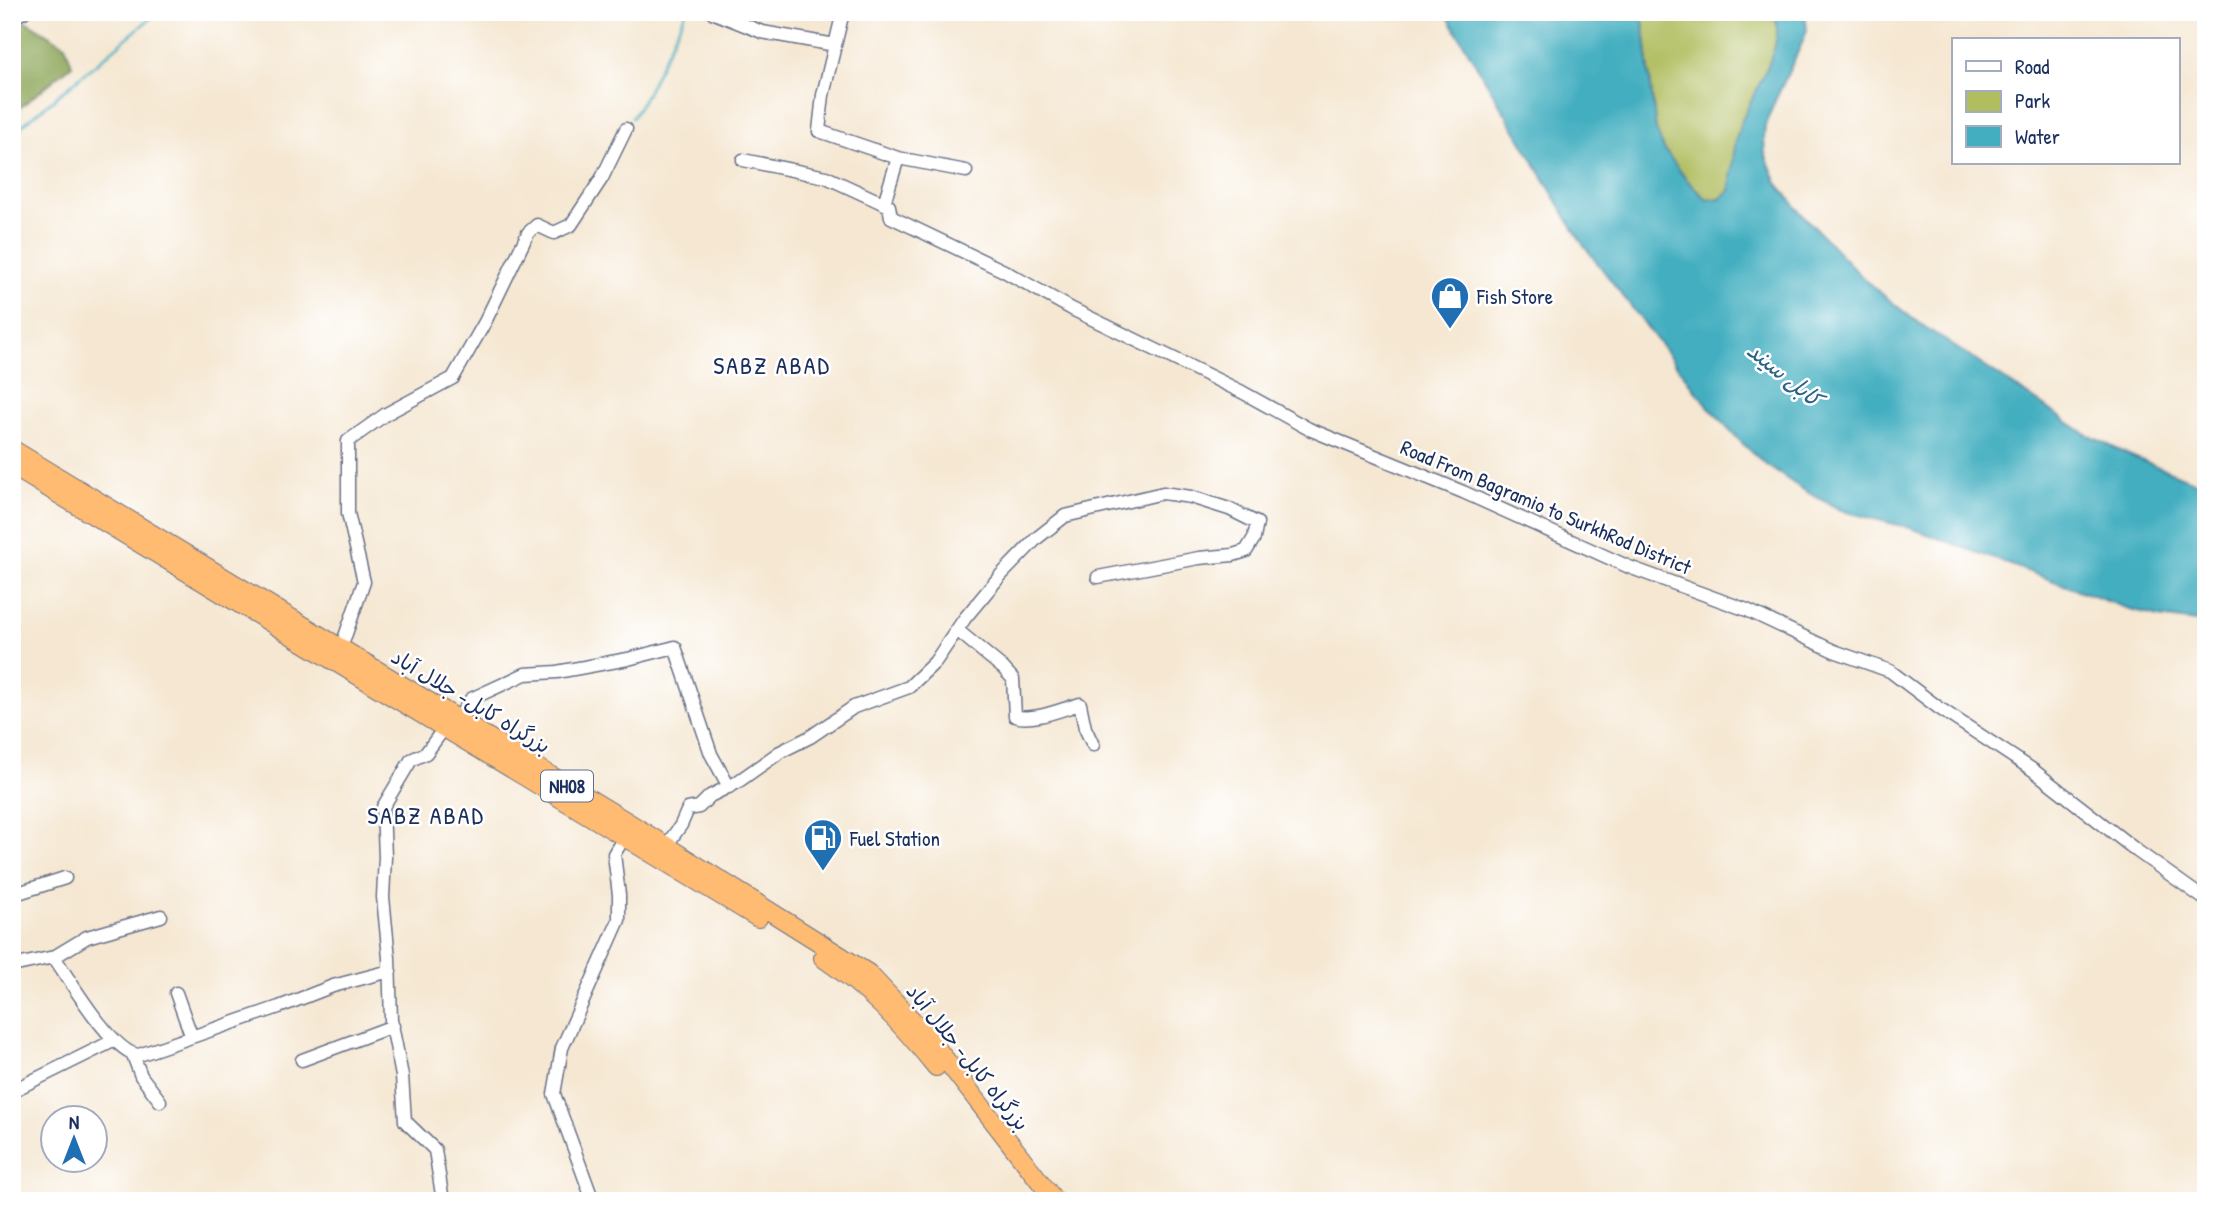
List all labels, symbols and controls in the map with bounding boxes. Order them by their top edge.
legend [1952,38,2180,164]
text: Road [2015,52,2049,81]
text: Park [2015,86,2050,115]
text: Water [2015,122,2060,151]
shop icon: Fish Store [1429,275,1471,330]
place label: Fish Store [1476,282,1553,311]
water label: کابل سيند [1741,334,1832,416]
district label: SABZ ABAD [713,349,831,381]
street label: Road From Bagramio to SurkhRod District [1396,433,1696,582]
street label: بزرگراه کابل- جلال آباد [386,642,556,760]
road number: NH08 [541,771,593,802]
district label: SABZ ABAD [367,799,485,831]
fuel station icon: Fuel Station [802,817,844,872]
place label: Fuel Station [849,824,940,853]
street label: بزرگراه کابل- جلال آباد [900,977,1036,1137]
north arrow [38,1104,108,1174]
text: N [69,1109,79,1135]

